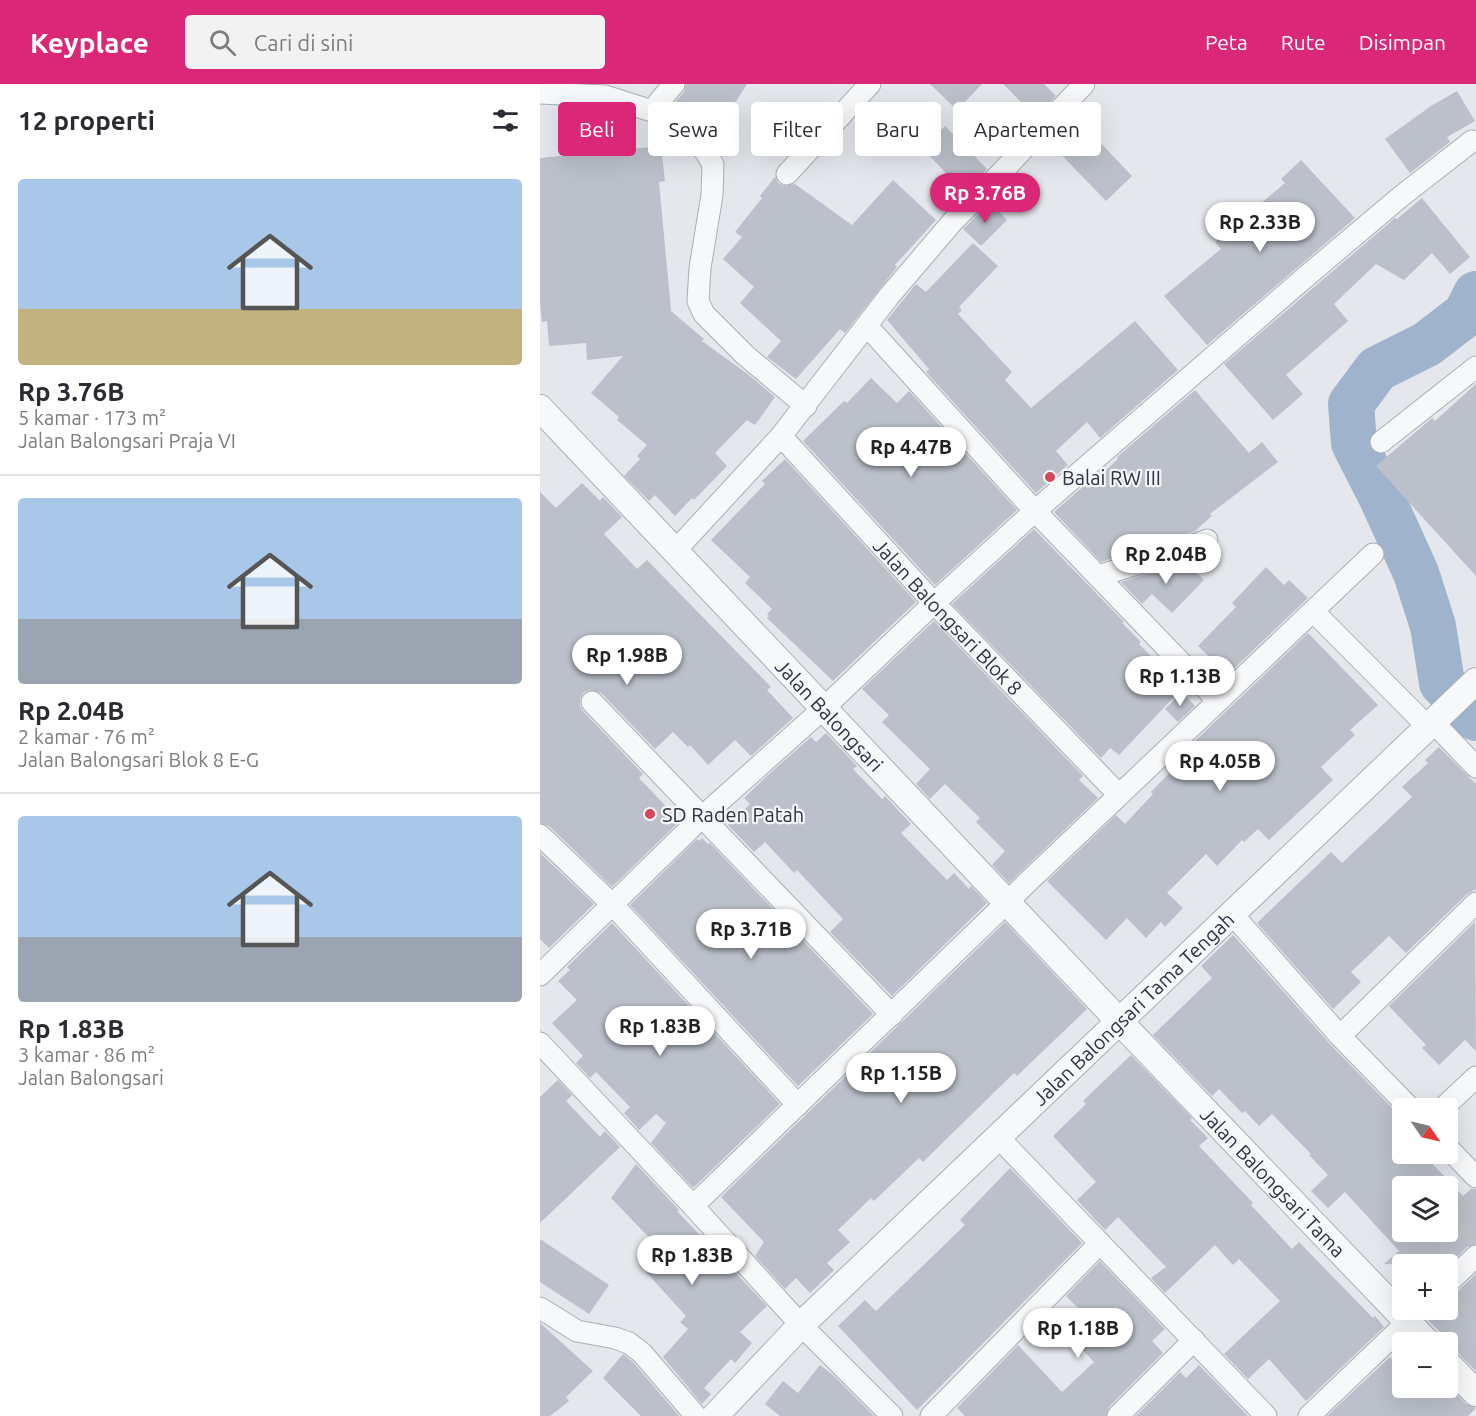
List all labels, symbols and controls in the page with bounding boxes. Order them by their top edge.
search box [185,15,605,69]
icon: search [206,26,239,59]
text: Keyplace [30,27,149,58]
text: Cari di sini [254,30,353,55]
text: Peta [1205,30,1248,54]
text: Rute [1281,30,1326,54]
text: Disimpan [1359,30,1446,54]
chip: Beli [558,102,636,156]
chip: Sewa [648,102,739,156]
chip: Filter [751,102,843,156]
chip: Baru [855,102,941,156]
chip: Apartemen [953,102,1101,156]
icon: filters [489,104,522,137]
text: 12 properti [18,106,155,135]
pin: Rp 3.76B [923,173,1047,224]
text: Rp 3.76B [944,181,1026,204]
pin: Rp 2.33B [1198,202,1322,253]
text: Rp 2.33B [1219,210,1301,233]
icon: home [216,218,324,326]
text: Rp 3.76B [18,377,124,406]
text: 5 kamar · 173 m² [18,406,166,429]
pin: Rp 4.47B [849,427,973,478]
text: Jalan Balongsari Praja VI [18,429,236,452]
text: Rp 4.47B [870,435,952,458]
place label: Balai RW III [1062,466,1161,489]
marker: Balai RW III [1043,470,1057,484]
street label: Jalan Balongsari Blok 8 [869,534,1027,699]
pin: Rp 2.04B [1104,534,1228,585]
icon: home [216,537,324,645]
text: Rp 2.04B [1125,542,1207,565]
pin: Rp 1.98B [565,635,689,686]
text: Rp 1.98B [586,643,668,666]
street label: Jalan Balongsari [771,654,888,776]
pin: Rp 1.13B [1118,656,1242,707]
text: Rp 1.13B [1139,664,1221,687]
text: Rp 2.04B [18,696,124,725]
text: 2 kamar · 76 m² [18,725,155,748]
pin: Rp 4.05B [1158,741,1282,792]
text: Jalan Balongsari Blok 8 E-G [18,748,259,771]
text: Rp 4.05B [1179,749,1261,772]
place label: SD Raden Patah [662,803,804,826]
marker: SD Raden Patah [643,807,657,821]
icon: home [216,855,324,963]
street label: Jalan Balongsari Tama Tengah [1028,907,1238,1110]
pin: Rp 3.71B [689,909,813,960]
text: Rp 3.71B [710,917,792,940]
pin: Rp 1.83B [598,1006,722,1057]
text: Rp 1.83B [18,1014,124,1043]
text: Rp 1.83B [619,1014,701,1037]
text: 3 kamar · 86 m² [18,1043,155,1066]
pin: Rp 1.15B [839,1053,963,1104]
text: Rp 1.15B [860,1061,942,1084]
text: Jalan Balongsari [18,1066,164,1089]
north arrow [1392,1098,1458,1164]
map controls [1392,1098,1458,1398]
street label: Jalan Balongsari Tama [1196,1102,1350,1261]
button: layers [1392,1176,1458,1242]
pin: Rp 1.83B [630,1235,754,1286]
text: Rp 1.83B [651,1243,733,1266]
button: + [1392,1254,1458,1320]
pin: Rp 1.18B [1016,1308,1140,1359]
text: Rp 1.18B [1037,1316,1119,1339]
button: − [1392,1332,1458,1398]

